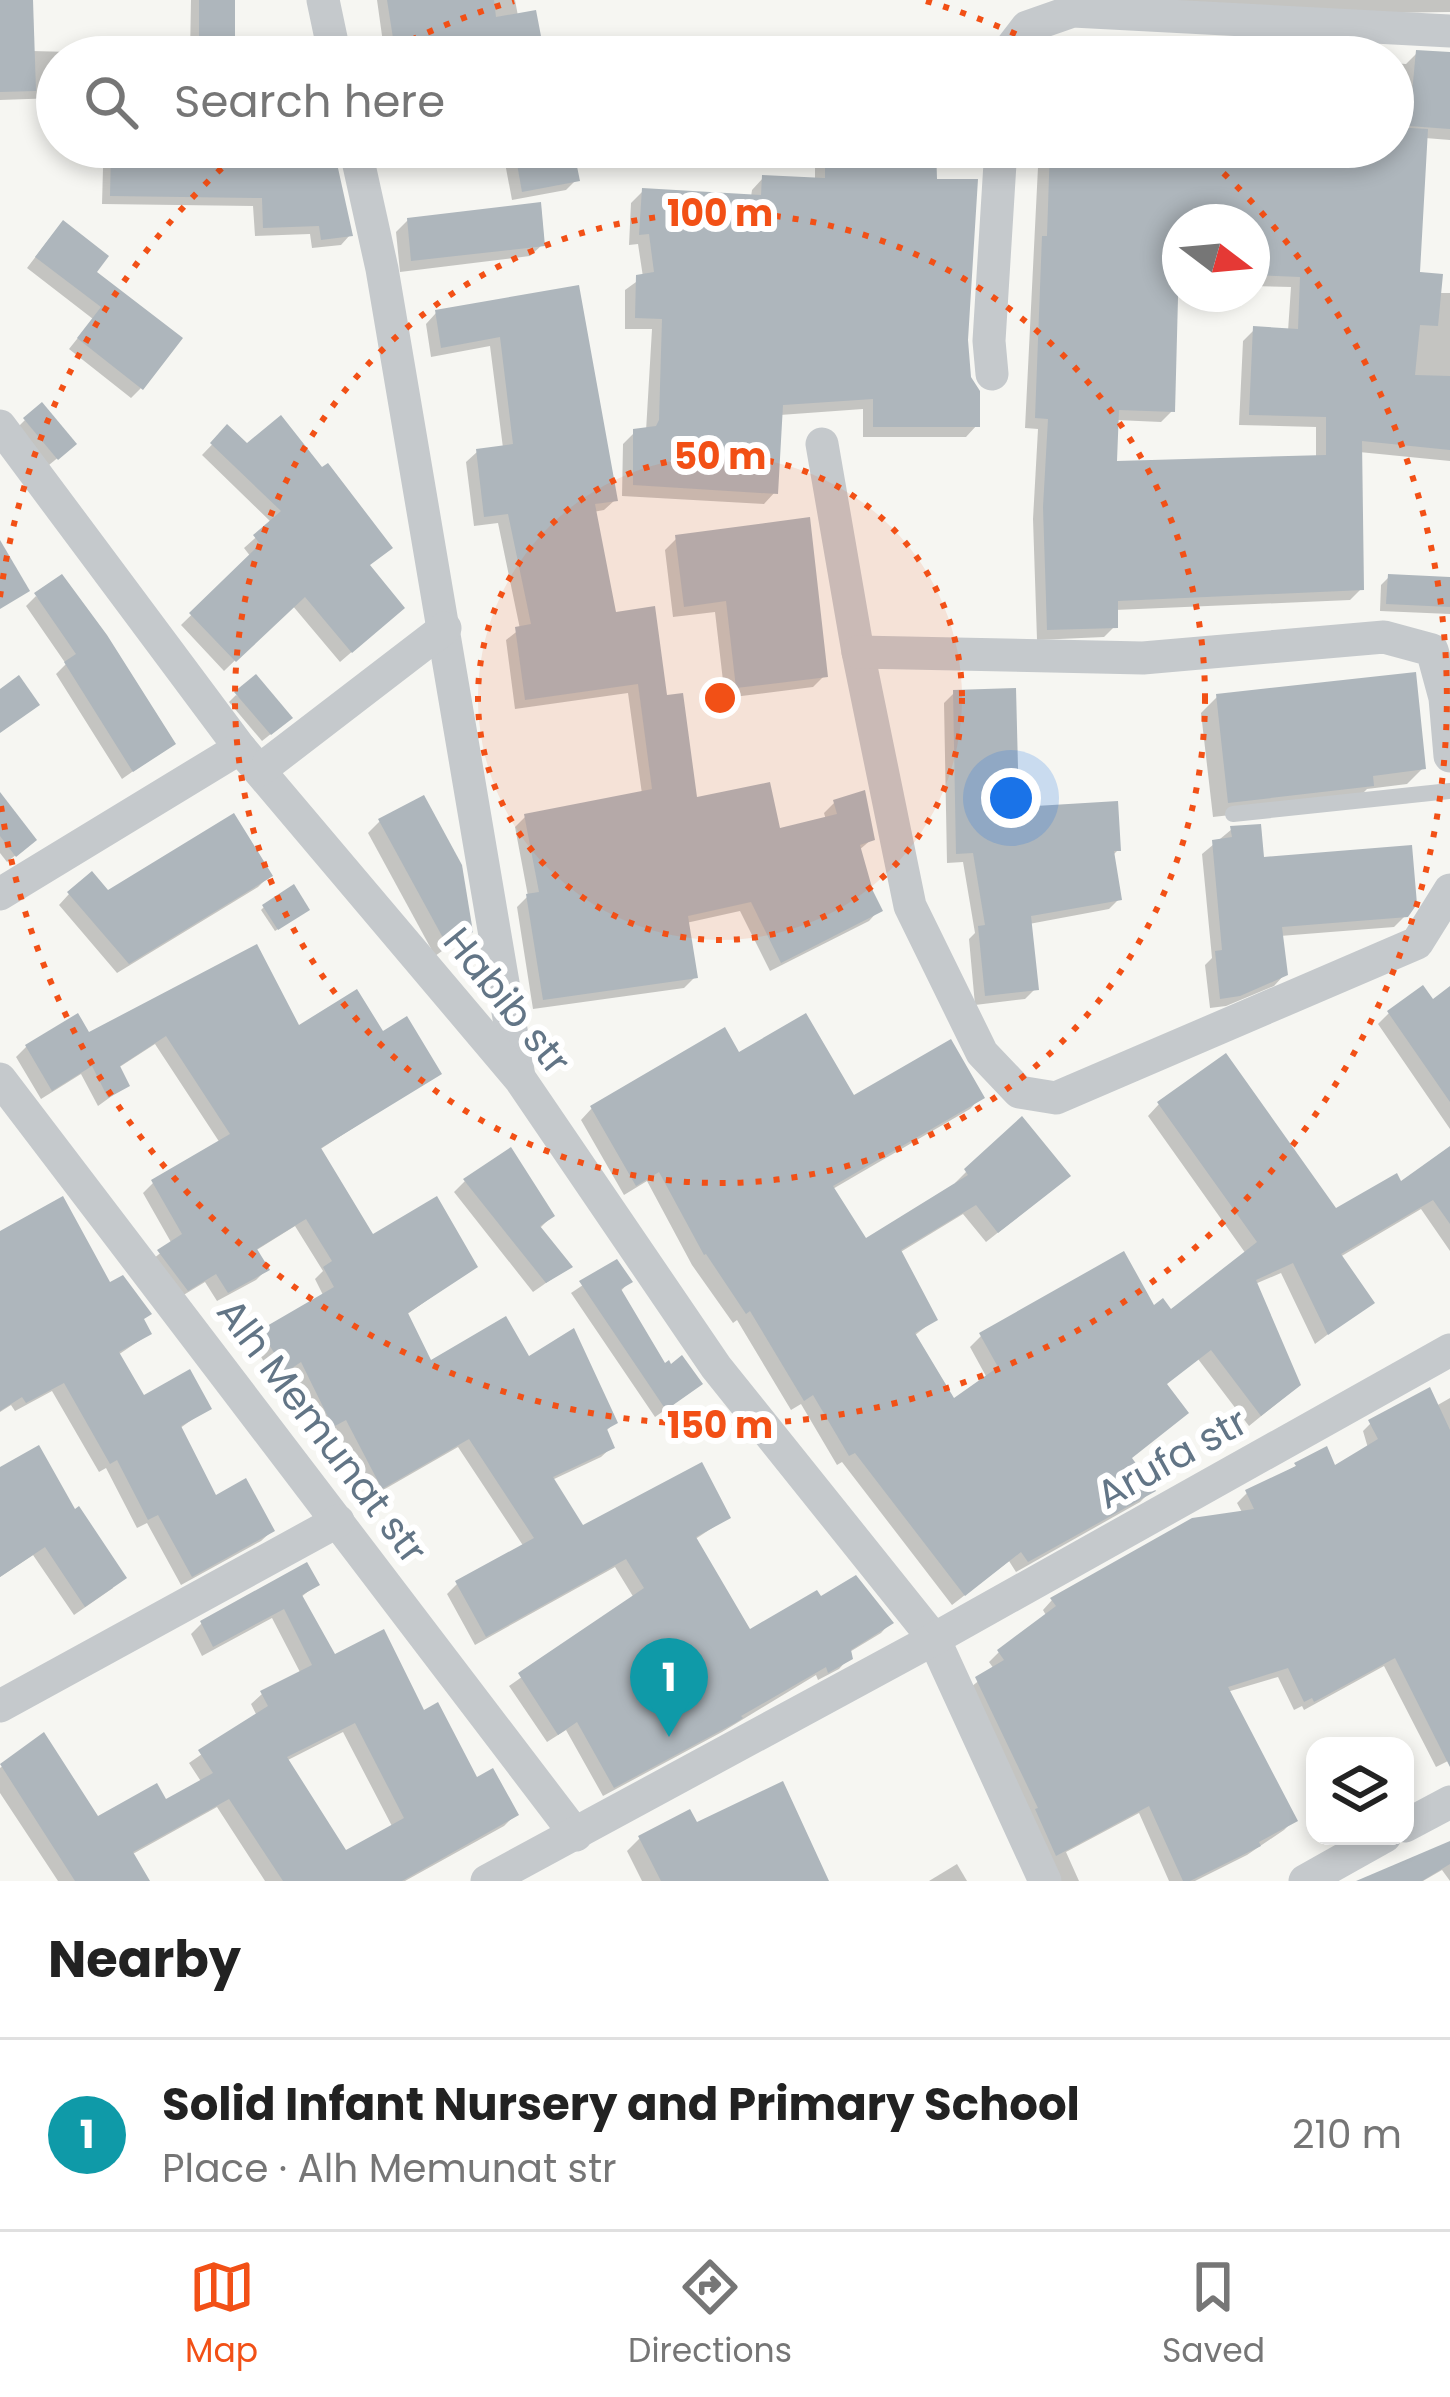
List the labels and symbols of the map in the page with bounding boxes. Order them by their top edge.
text: 100 m [667,188,773,239]
north arrow [1162,204,1270,312]
text: 50 m [674,431,766,482]
centre of rings [699,677,741,719]
your location [981,768,1041,828]
street label: Habib str [430,916,584,1086]
street label: Alh Memunat str [204,1287,440,1575]
street label: Arufa str [1087,1394,1257,1522]
text: 150 m [667,1400,773,1451]
pin: 1 [630,1638,708,1737]

